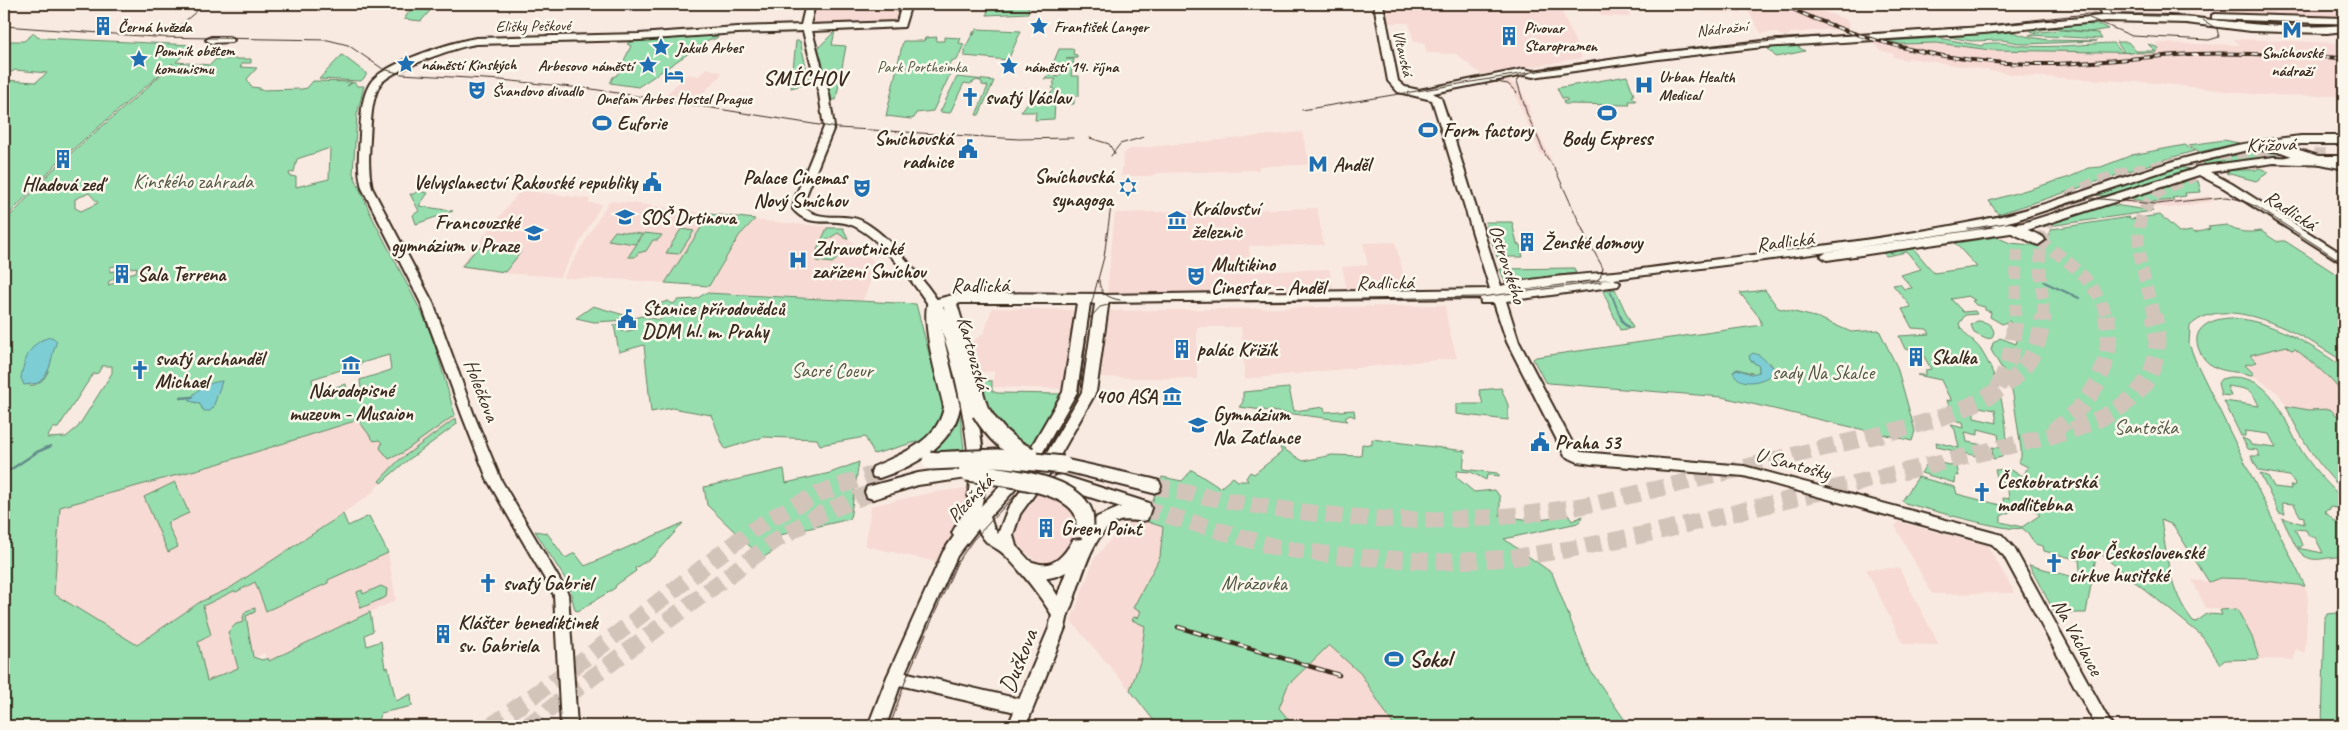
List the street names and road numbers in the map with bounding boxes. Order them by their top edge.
street label: Elišky Peškové [495,15,573,37]
street label: Nádražní [1696,16,1751,42]
street label: Vltavská [1388,28,1418,80]
street label: Křížová [2246,131,2299,158]
street label: Radlická [2260,184,2324,238]
street label: Ostrovského [1483,222,1532,308]
street label: Radlická [1755,225,1817,257]
street label: Radlická [1356,269,1416,296]
street label: Radlická [951,273,1011,298]
street label: Kartouzská [951,313,997,395]
street label: Holečkova [458,356,505,427]
street label: U Santošky [1753,442,1834,486]
street label: Plzeňská [942,467,1001,528]
street label: Na Václavce [2046,595,2109,681]
street label: Duškova [992,624,1045,697]

